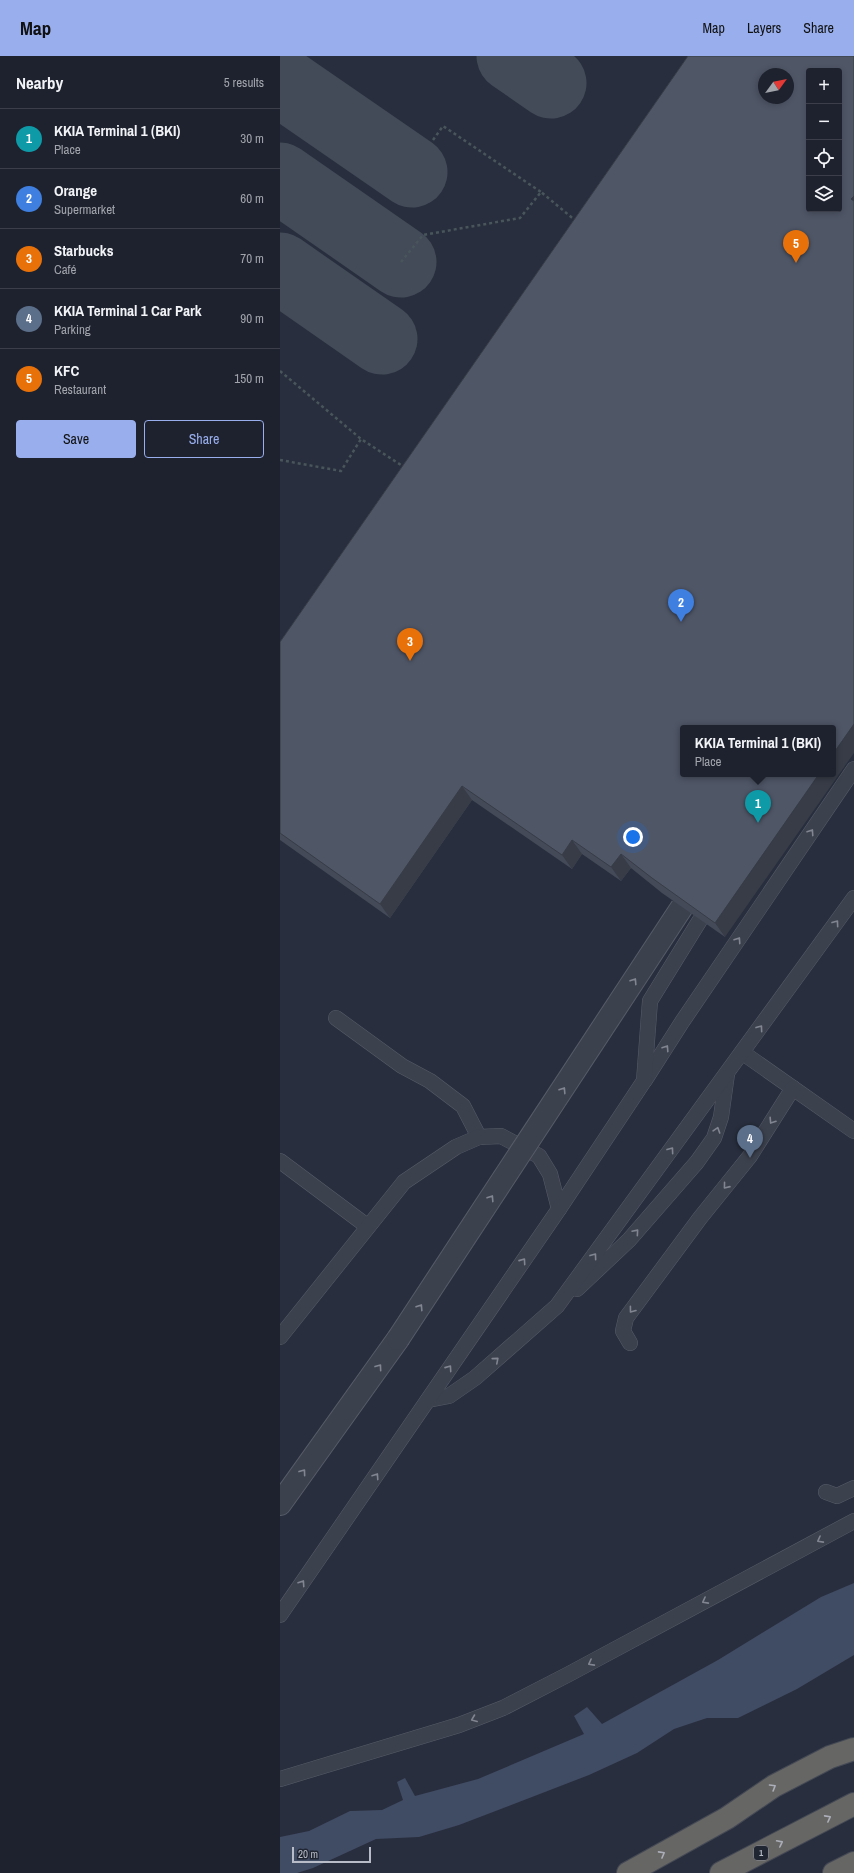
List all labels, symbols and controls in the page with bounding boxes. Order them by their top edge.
text: Map [20,15,51,41]
text: Map [703,19,725,37]
text: Layers [747,19,781,37]
text: Share [803,19,834,37]
north arrow [758,68,794,104]
map controls [806,68,842,212]
button: + [806,68,842,104]
text: Nearby [16,71,63,94]
text: 5 results [224,74,264,91]
button: − [806,104,842,140]
text: KKIA Terminal 1 (BKI) [54,120,180,141]
text: 1 [26,130,32,147]
text: 30 m [240,130,264,147]
button: locate [806,140,842,176]
text: Place [54,141,81,158]
button: layers [806,176,842,212]
text: Orange [54,180,97,201]
text: 2 [26,190,32,207]
text: 60 m [240,190,264,207]
text: Supermarket [54,201,115,218]
pin: 5 [783,230,809,263]
text: Starbucks [54,240,113,261]
text: 3 [26,250,32,267]
text: 70 m [240,250,264,267]
text: Café [54,261,77,278]
text: KKIA Terminal 1 Car Park [54,300,202,321]
text: 4 [26,310,32,327]
text: 90 m [240,310,264,327]
text: Parking [54,321,91,338]
text: KFC [54,360,79,381]
text: 5 [26,370,32,387]
text: 150 m [234,370,264,387]
text: Restaurant [54,381,106,398]
button: Save [16,420,136,458]
button: Share [144,420,264,458]
pin: 2 [668,589,694,622]
pin: 3 [397,628,423,661]
popup [680,725,836,777]
text: KKIA Terminal 1 (BKI) [695,732,821,753]
text: Place [695,753,721,770]
pin: 1 [745,790,771,823]
your location [623,827,643,847]
one-way arrow [806,830,813,837]
one-way arrow [831,920,839,927]
one-way arrow [733,937,741,944]
one-way arrow [629,978,637,985]
one-way arrow [755,1026,762,1033]
one-way arrow [661,1045,668,1052]
one-way arrow [558,1087,566,1094]
one-way arrow [769,1117,777,1124]
pin: 4 [737,1125,763,1158]
one-way arrow [712,1127,721,1134]
one-way arrow [666,1148,673,1155]
one-way arrow [723,1182,730,1189]
one-way arrow [486,1195,494,1202]
one-way arrow [632,1229,639,1236]
one-way arrow [589,1253,596,1260]
one-way arrow [518,1259,525,1266]
one-way arrow [415,1304,423,1311]
one-way arrow [629,1306,637,1313]
one-way arrow [491,1357,499,1364]
one-way arrow [374,1364,381,1371]
one-way arrow [444,1366,451,1373]
one-way arrow [298,1470,305,1477]
one-way arrow [371,1473,378,1480]
one-way arrow [816,1535,824,1542]
one-way arrow [297,1580,305,1587]
one-way arrow [702,1596,709,1604]
one-way arrow [587,1658,595,1665]
one-way arrow [470,1715,477,1723]
one-way arrow [769,1784,776,1792]
one-way arrow [824,1815,831,1823]
one-way arrow [776,1840,784,1848]
scale bar [292,1845,371,1864]
road number: 1 [754,1846,768,1860]
text: 20 m [298,1847,318,1861]
one-way arrow [658,1852,665,1859]

